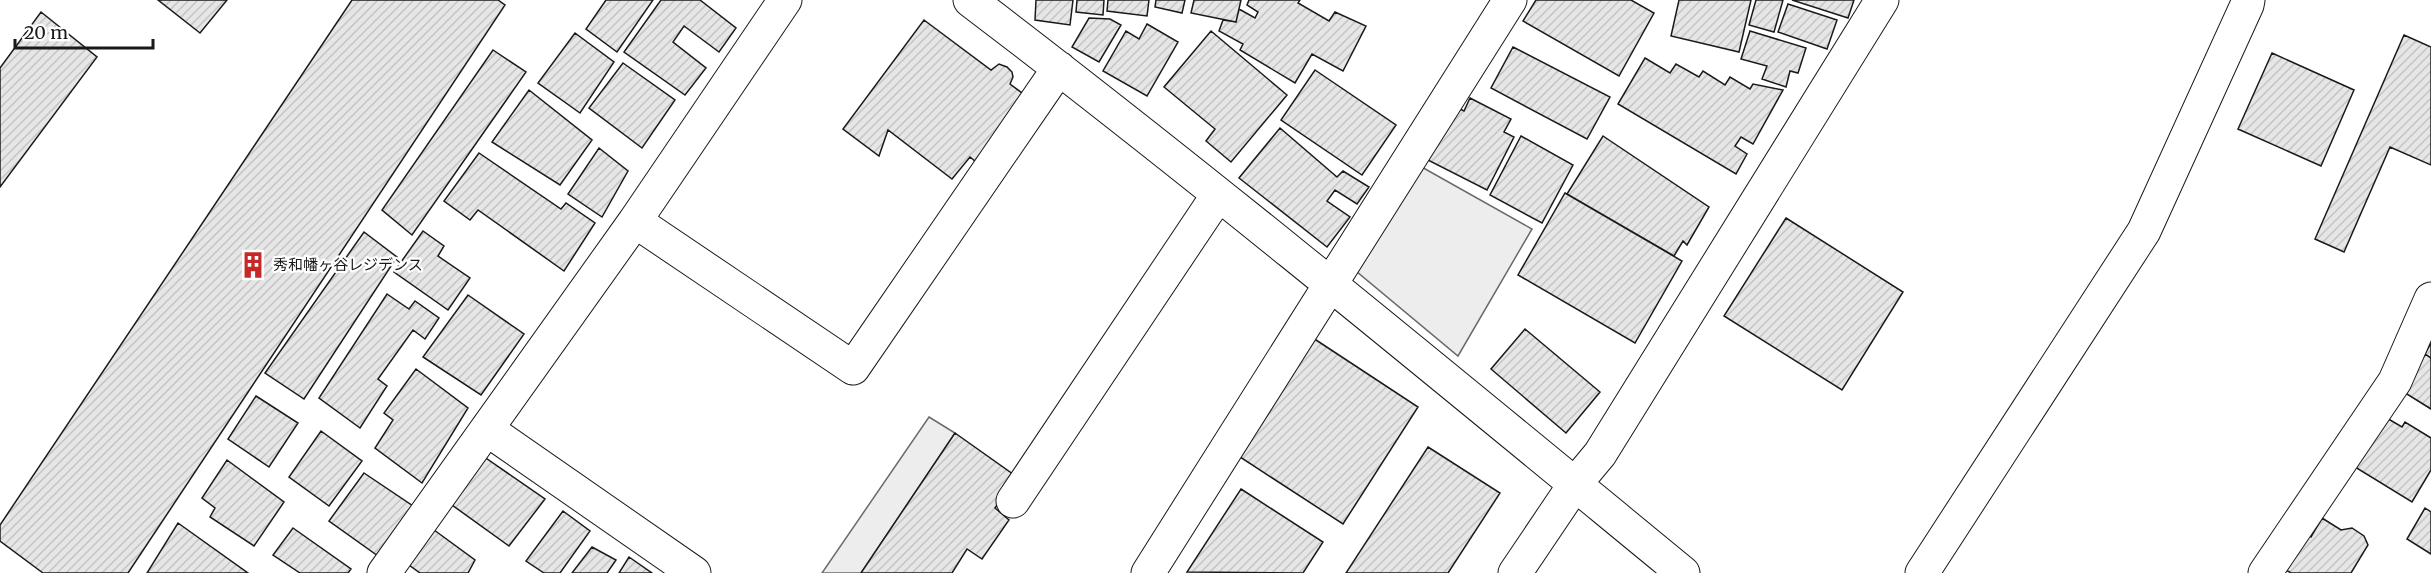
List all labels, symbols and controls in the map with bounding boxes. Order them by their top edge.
scale bar [15,12,153,50]
text: 20 m [24,21,68,44]
building icon: 秀和幡ヶ谷レジデンス [238,250,268,280]
place label: 秀和幡ヶ谷レジデンス [273,255,423,274]

